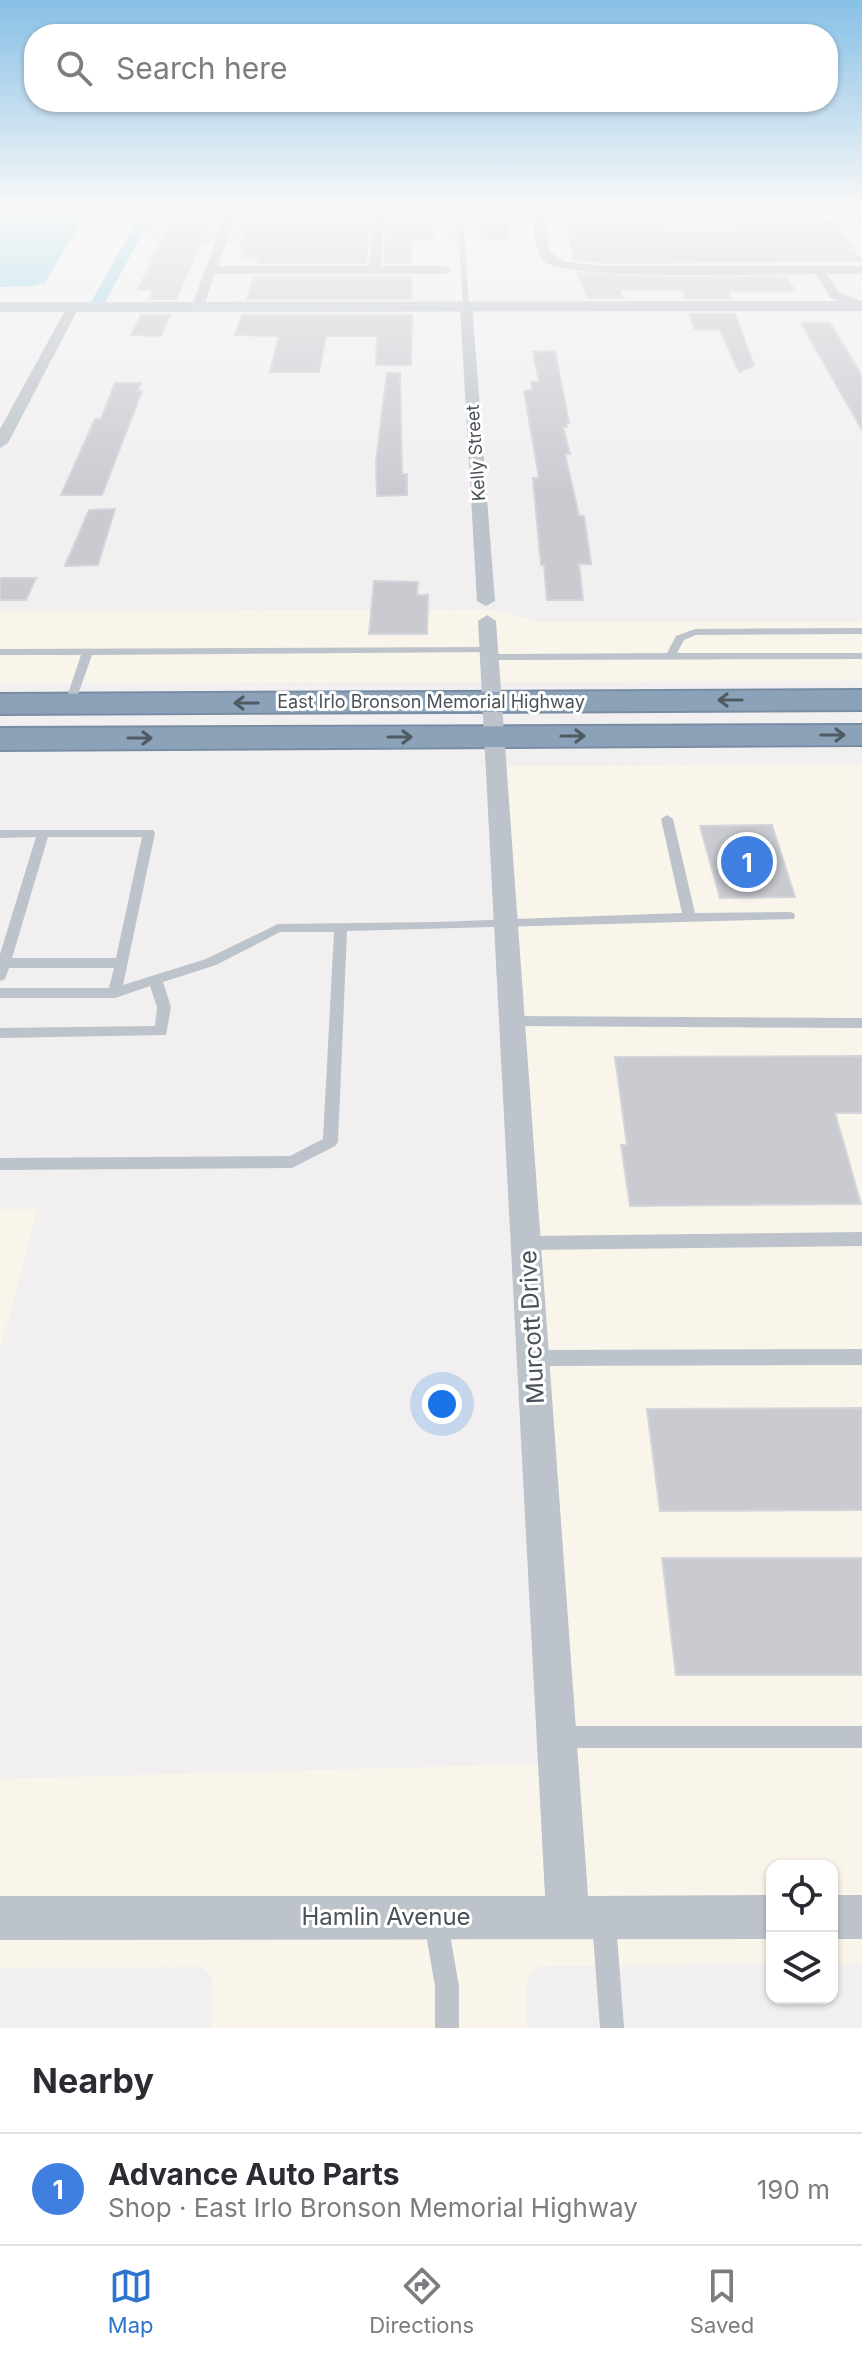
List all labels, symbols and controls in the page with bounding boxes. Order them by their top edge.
search box [24,24,838,112]
icon: search [52,46,96,90]
text: Search here [116,50,288,86]
street label: Kelly Street [462,404,489,502]
street label: East Irlo Bronson Memorial Highway [277,691,585,712]
one-way arrow [717,692,744,708]
one-way arrow [233,695,260,711]
one-way arrow [819,727,846,743]
one-way arrow [559,728,586,744]
one-way arrow [386,729,413,745]
one-way arrow [126,730,153,746]
pin: 1 [721,832,773,892]
street label: Murcott Drive [513,1249,550,1405]
your location [422,1384,462,1424]
map controls [766,1860,838,2004]
button: locate [766,1860,838,1932]
street label: Hamlin Avenue [301,1902,471,1931]
button: layers [766,1932,838,2004]
text: Nearby [32,2060,154,2101]
text: Advance Auto Parts [108,2156,399,2192]
text: 1 [52,2174,64,2205]
text: 190 m [757,2174,830,2205]
text: Shop · East Irlo Bronson Memorial Highway [108,2192,638,2223]
tab: Map [108,2264,154,2338]
tab: Directions [369,2264,474,2338]
tab: Saved [690,2264,754,2338]

